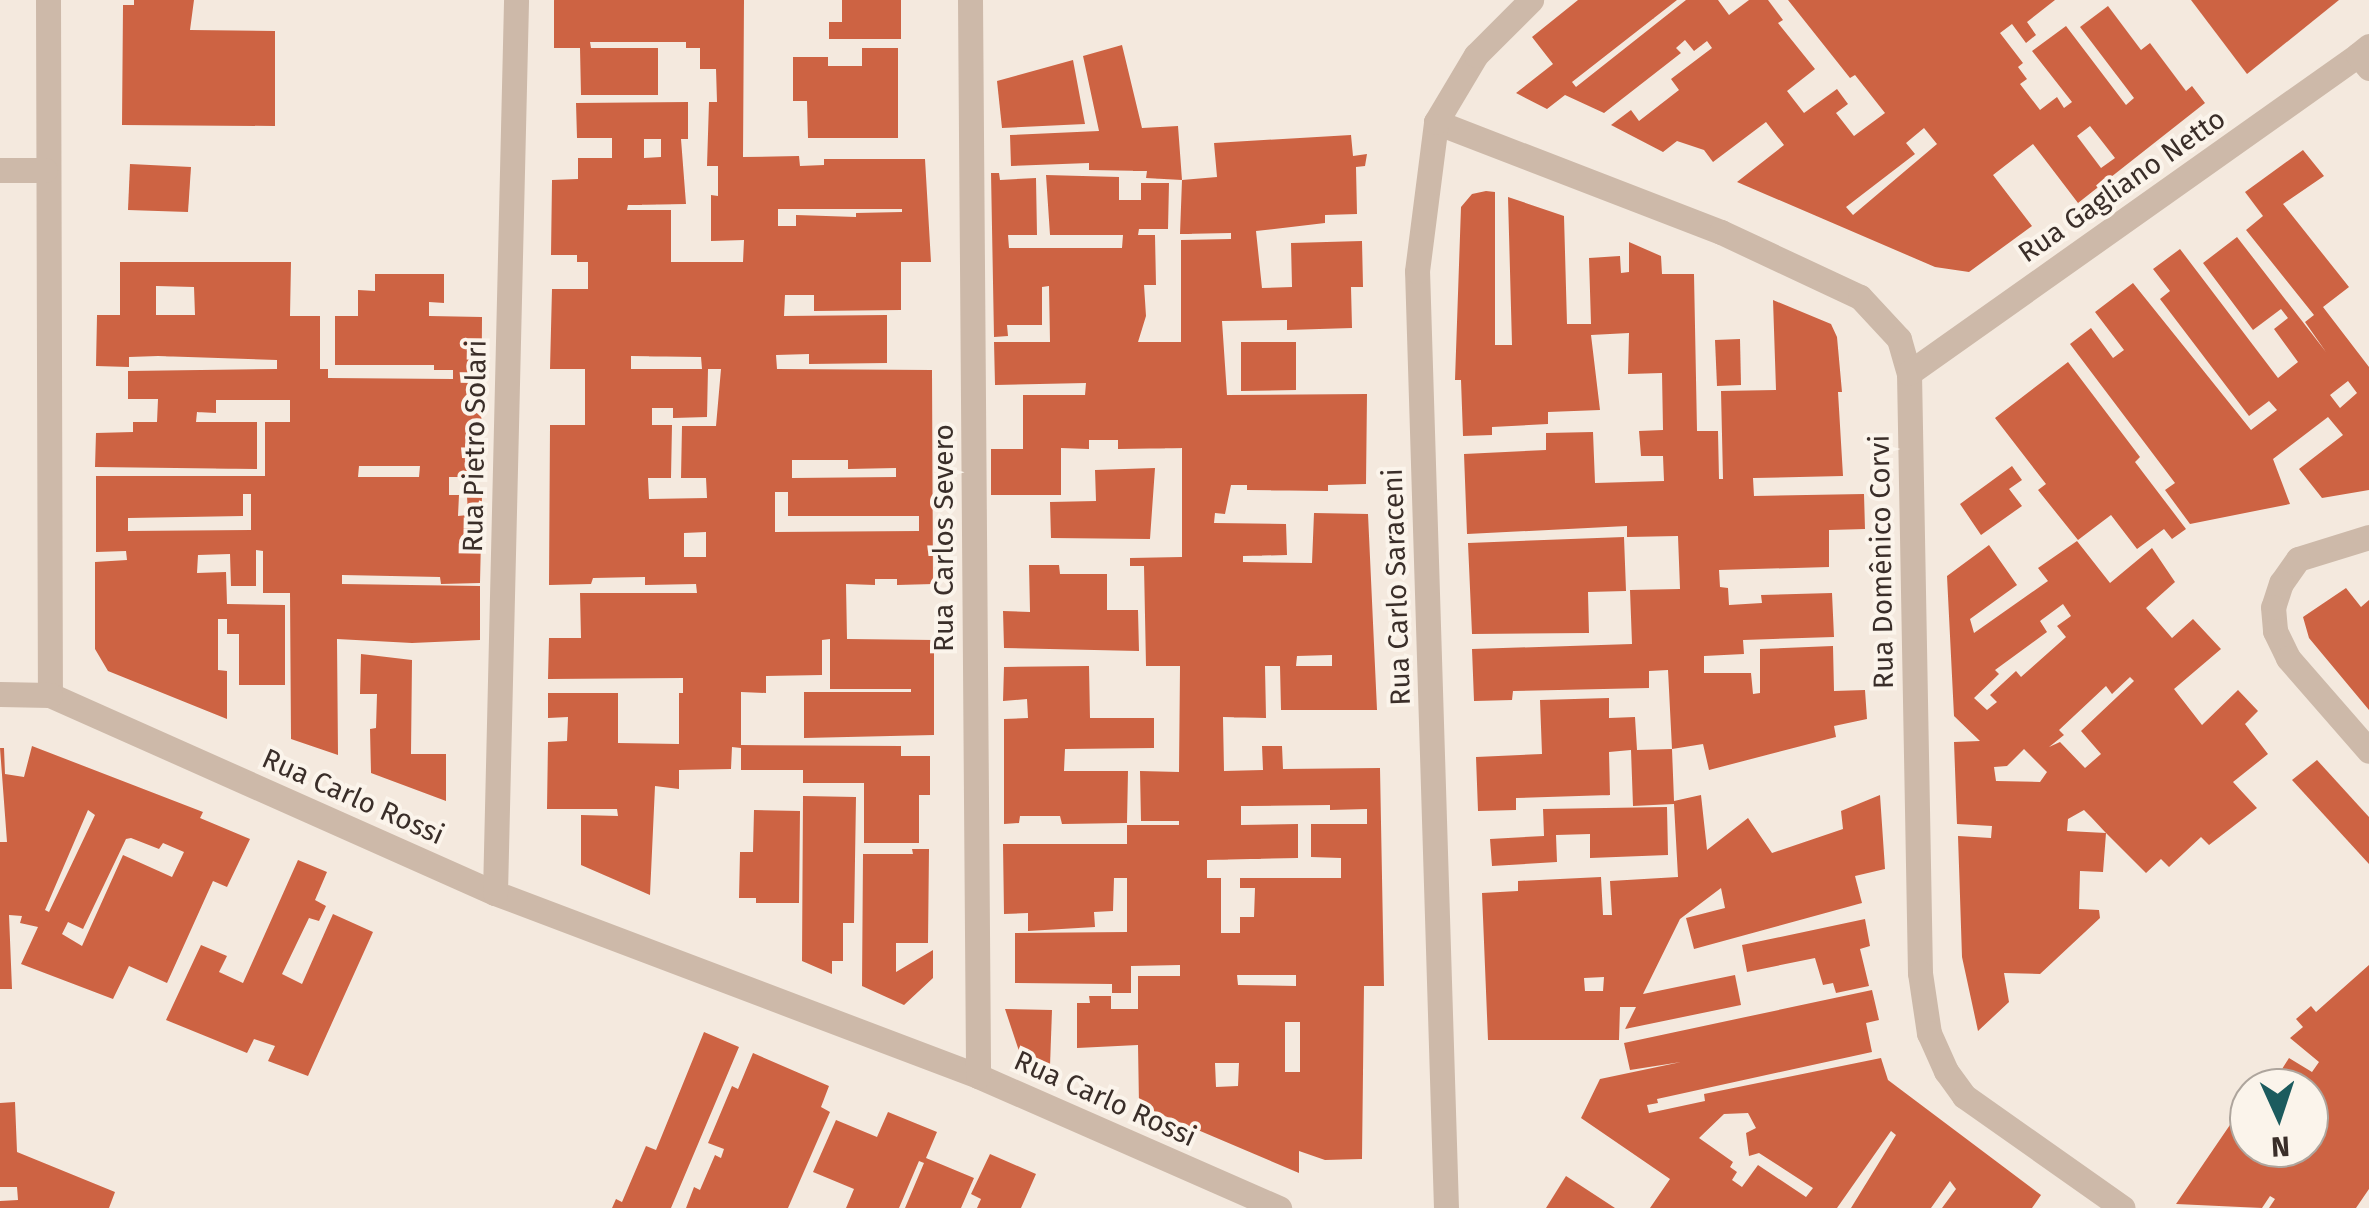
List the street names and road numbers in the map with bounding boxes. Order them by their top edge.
street label: Rua Gagliano Netto [2012,102,2232,270]
street label: Rua Pietro Solari [456,339,494,553]
street label: Rua Carlos Severo [927,424,961,652]
street label: Rua Domênico Corvi [1863,435,1901,689]
street label: Rua Carlo Saraceni [1376,468,1418,706]
street label: Rua Carlo Rossi [257,742,449,852]
street label: Rua Carlo Rossi [1009,1044,1201,1154]

